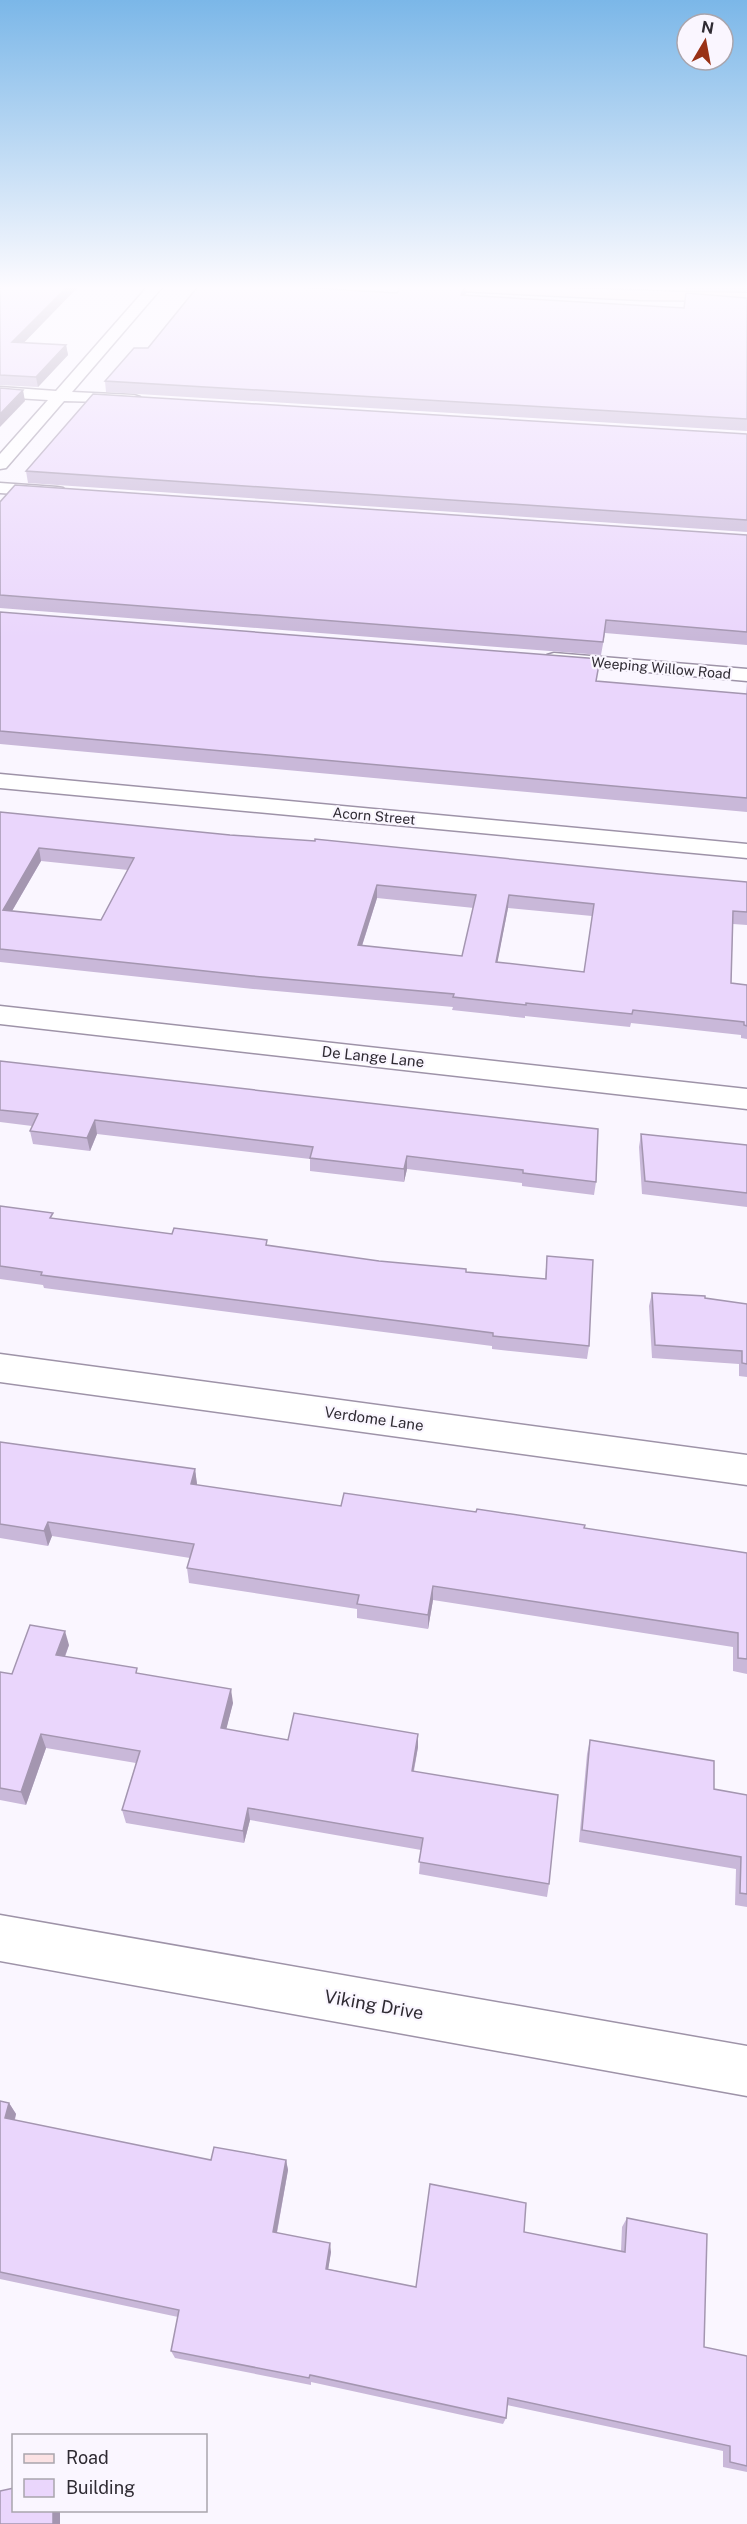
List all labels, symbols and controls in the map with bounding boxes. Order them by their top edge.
north arrow [675,12,735,72]
text: N [700,17,715,38]
street label: Weeping Willow Road [590,654,732,682]
street label: Acorn Street [332,804,416,828]
street label: De Lange Lane [321,1043,425,1070]
street label: Verdome Lane [323,1403,425,1434]
street label: Viking Drive [323,1985,425,2024]
legend [12,2434,207,2512]
text: Road [66,2447,109,2468]
text: Building [66,2477,135,2498]

